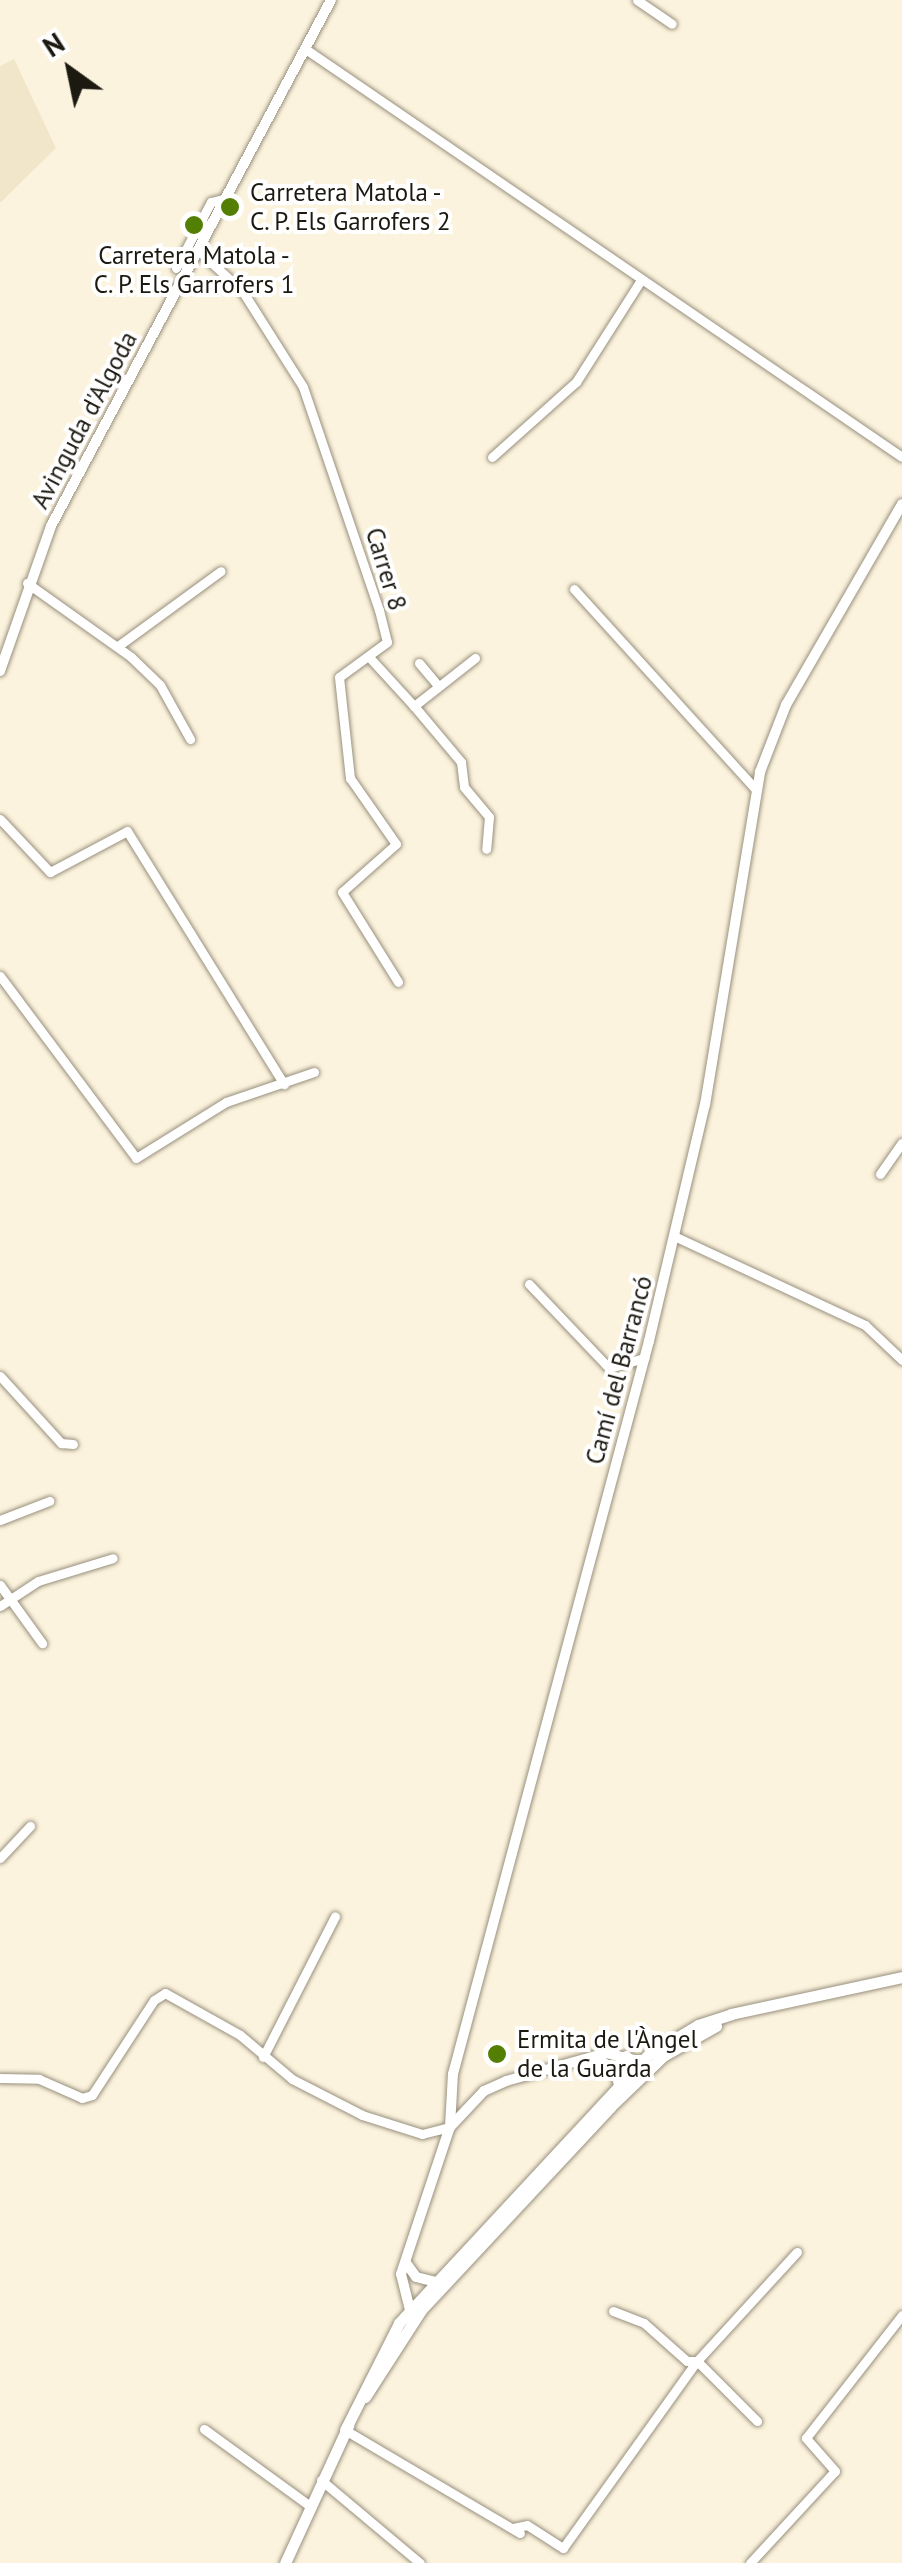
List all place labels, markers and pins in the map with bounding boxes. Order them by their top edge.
place label: Carretera Matola - C. P. Els Garrofers 2 [250,178,454,237]
marker: Carretera Matola - C. P. Els Garrofers 2 [219,196,241,218]
marker: Carretera Matola - C. P. Els Garrofers 1 [183,214,205,236]
place label: Carretera Matola - C. P. Els Garrofers 1 [92,241,296,300]
place label: Ermita de l'Àngel de la Guarda [517,2025,698,2084]
marker: Ermita de l'Àngel de la Guarda [486,2043,508,2065]

